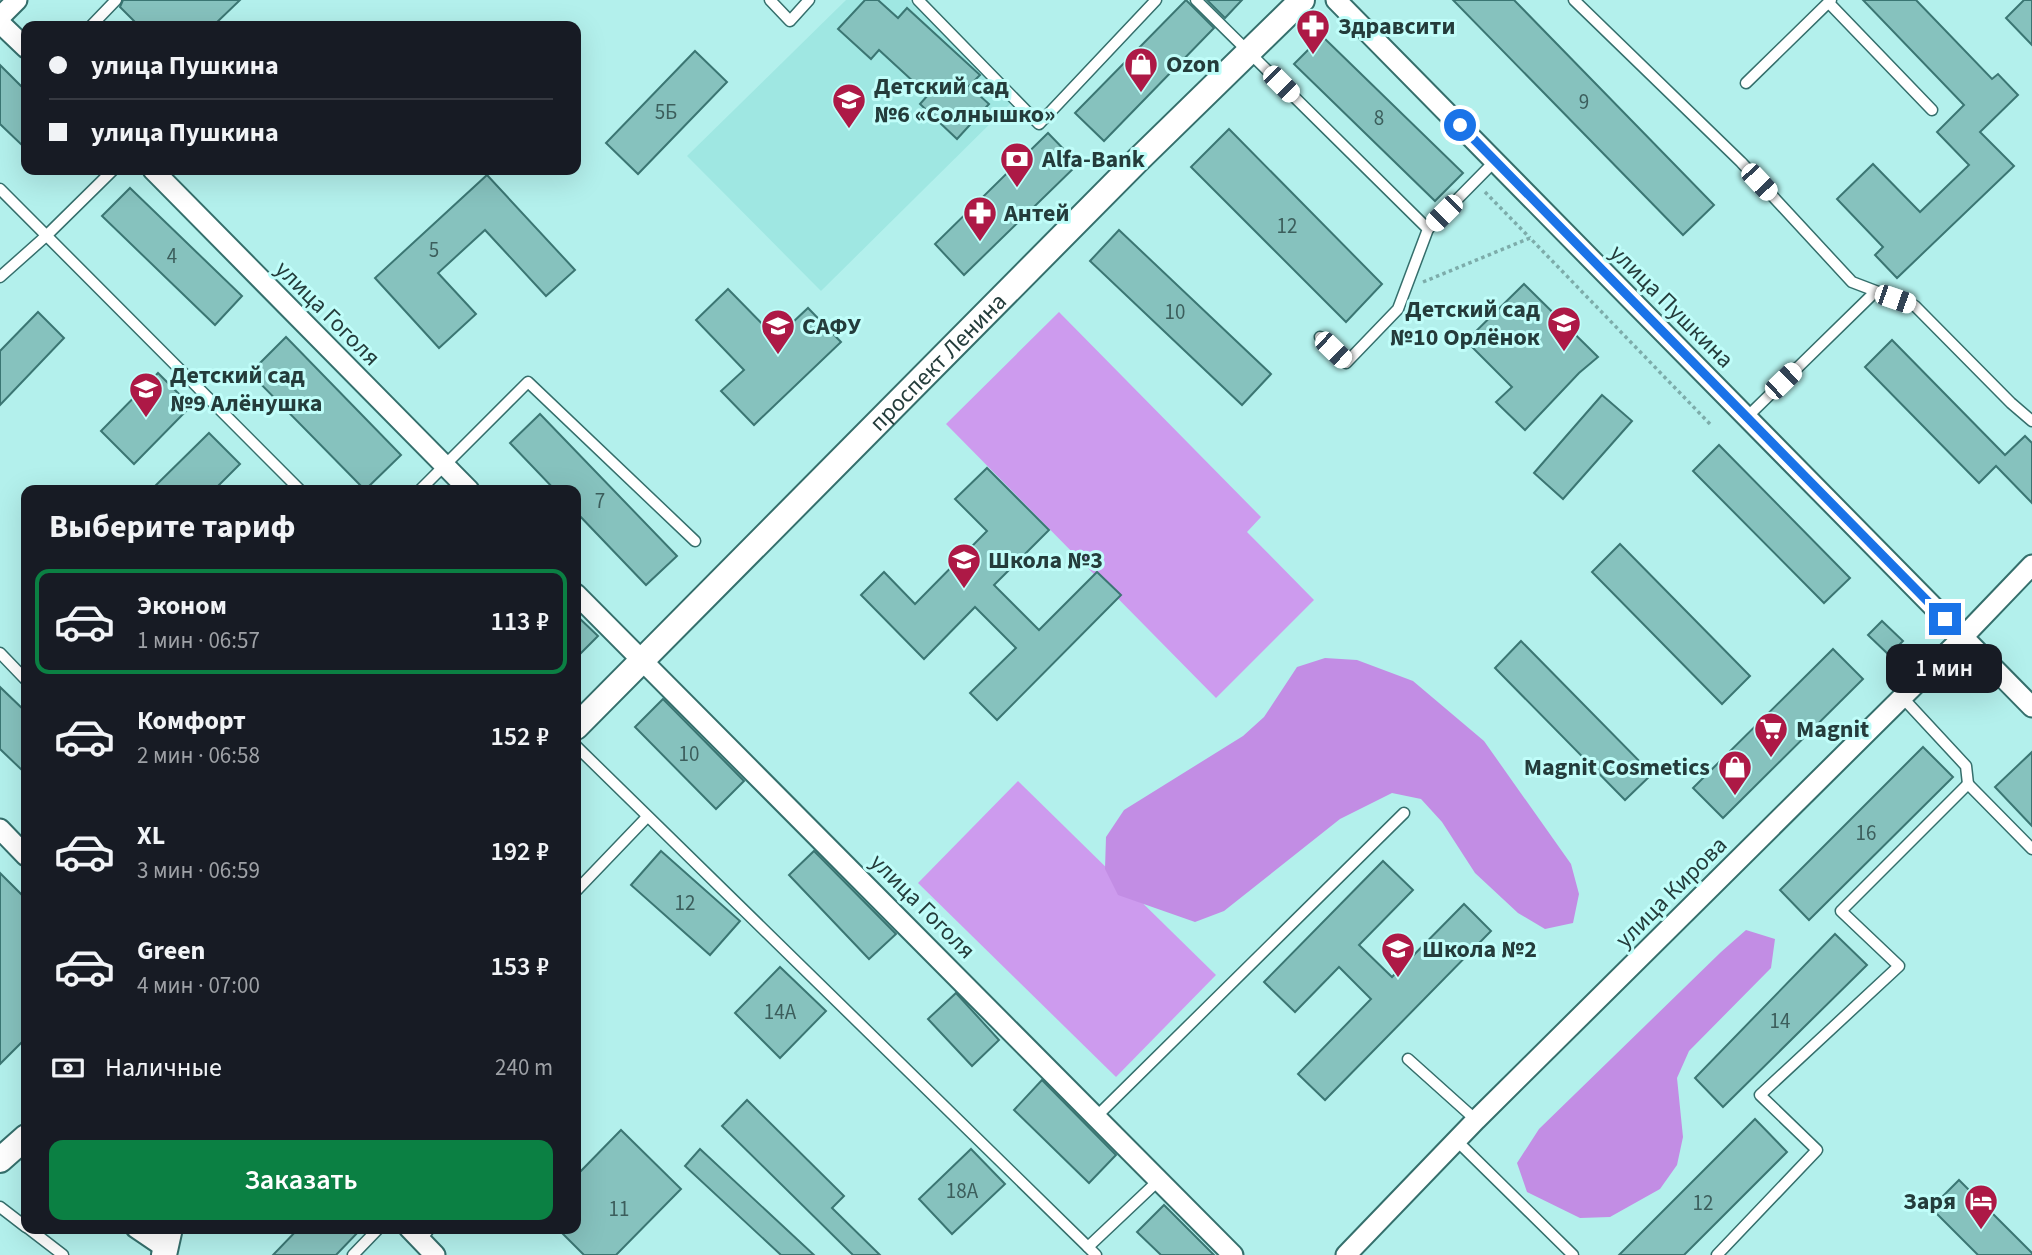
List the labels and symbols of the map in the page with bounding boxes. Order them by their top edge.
pharmacy icon: Здравсити [1294,7,1332,56]
place label: Здравсити [1338,9,1455,44]
shop icon: Ozon [1122,45,1160,94]
place label: Ozon [1166,47,1220,82]
car [1259,62,1304,106]
place label: Детский сад №6 «Солнышко» [874,69,1056,132]
school or university icon: Детский сад №6 «Солнышко» [830,81,868,130]
house number: 9 [1579,87,1589,117]
house number: 5Б [655,97,677,127]
house number: 8 [1374,103,1384,133]
route start [1444,109,1476,141]
bank icon: Alfa-Bank [998,140,1036,189]
place label: Alfa-Bank [1041,142,1146,177]
car [1737,159,1782,205]
car [1422,191,1467,235]
pharmacy icon: Антей [961,194,999,243]
place label: Антей [1003,196,1070,231]
house number: 12 [1277,211,1297,241]
house number: 5 [429,235,439,265]
street label: улица Пушкина [1601,236,1742,377]
house number: 4 [167,241,177,271]
street label: улица Гоголя [267,253,388,374]
car [1872,282,1919,316]
street label: проспект Ленина [861,285,1015,440]
place label: Детский сад №10 Орлёнок [1390,292,1541,355]
house number: 10 [1165,297,1185,327]
school or university icon: Детский сад №10 Орлёнок [1545,304,1583,353]
school or university icon: САФУ [759,307,797,356]
place label: САФУ [802,309,861,344]
car [1311,328,1356,372]
place label: Детский сад №9 Алёнушка [170,358,322,421]
car [1761,359,1806,403]
school or university icon: Детский сад №9 Алёнушка [127,370,165,419]
house number: 7 [595,486,605,516]
school or university icon: Школа №3 [945,541,983,590]
place label: Школа №3 [988,543,1103,578]
route end [1929,603,1961,635]
callout: 1 мин [1887,644,2003,692]
supermarket icon: Magnit [1752,710,1790,759]
place label: Magnit [1796,712,1869,747]
house number: 10 [679,739,699,769]
shop icon: Magnit Cosmetics [1716,748,1754,797]
place label: Magnit Cosmetics [1524,750,1710,785]
house number: 16 [1856,818,1876,848]
street label: улица Кирова [1607,828,1735,956]
street label: улица Гоголя [862,846,983,967]
house number: 12 [675,888,695,918]
school or university icon: Школа №2 [1379,930,1417,979]
place label: Школа №2 [1422,932,1537,967]
house number: 14А [764,997,797,1027]
house number: 14 [1770,1006,1790,1036]
house number: 18А [946,1176,979,1206]
hotel icon: Заря [1962,1182,2000,1231]
place label: Заря [1903,1184,1956,1219]
house number: 12 [1693,1188,1713,1218]
house number: 11 [609,1194,629,1224]

